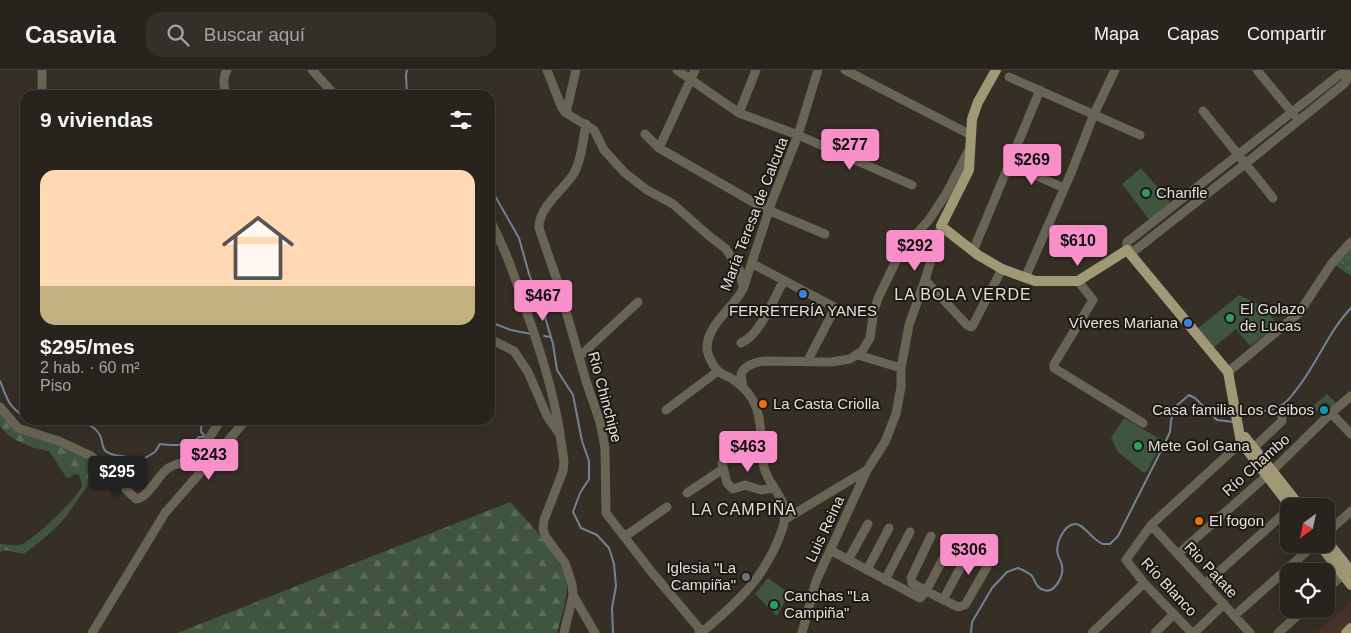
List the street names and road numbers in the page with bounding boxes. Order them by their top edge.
street label: María Teresa de Calcuta [716,134,791,293]
street label: Rio Chinchipe [585,350,626,444]
street label: Río Chambo [1219,430,1293,499]
street label: Luis Reina [802,492,848,565]
street label: Rio Patate [1181,538,1241,601]
street label: Río Blanco [1138,554,1201,619]

